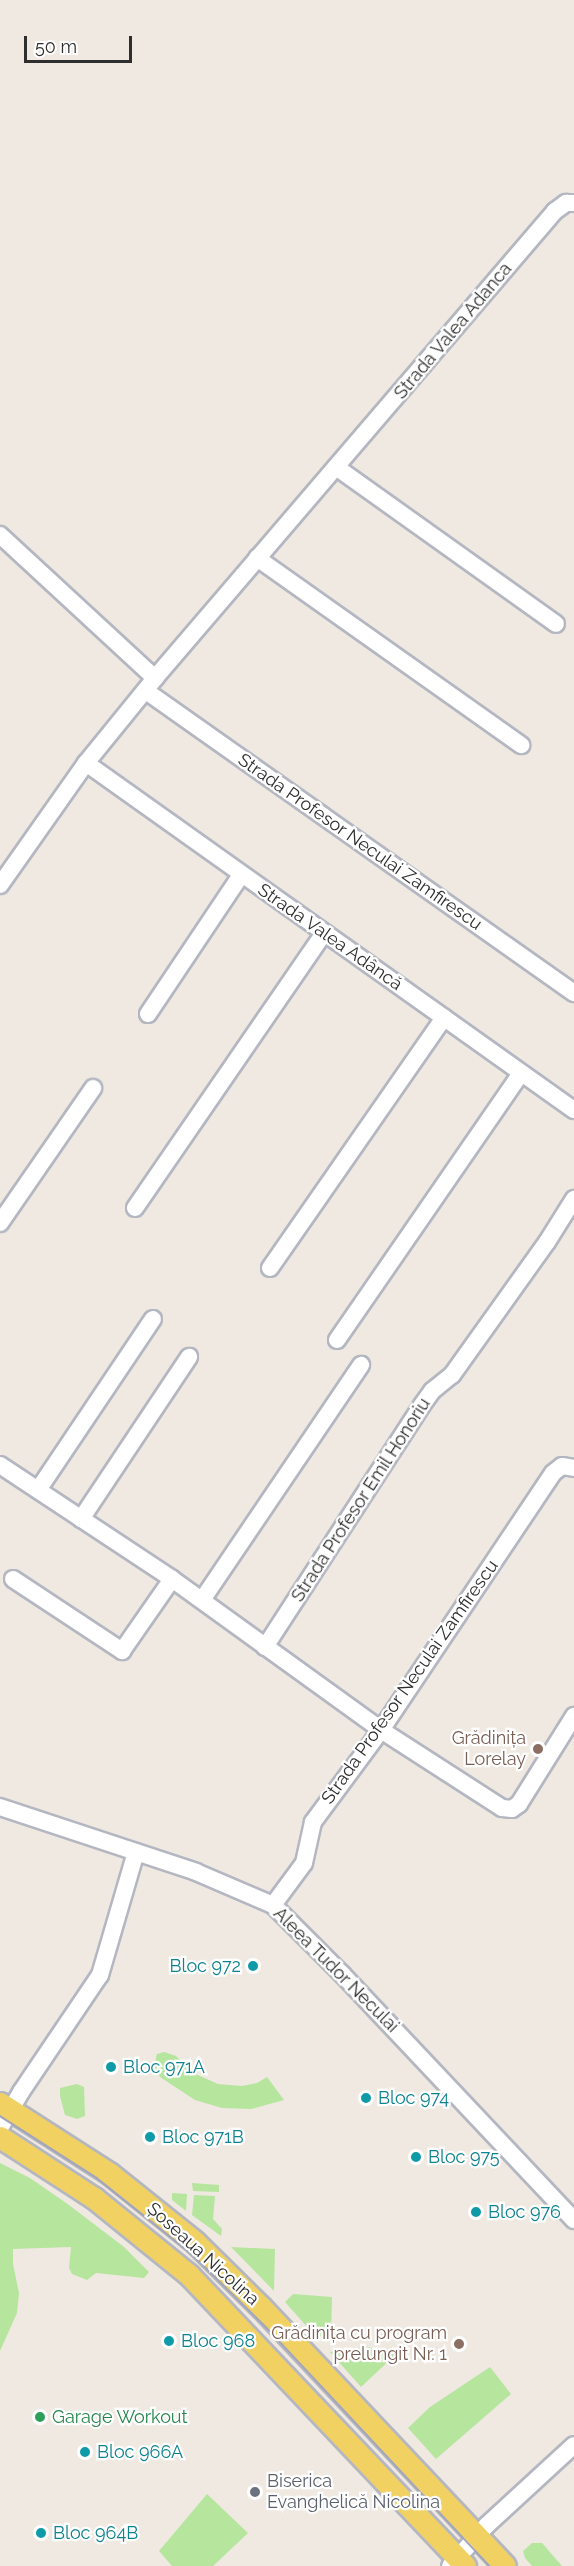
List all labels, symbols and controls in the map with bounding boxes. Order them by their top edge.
scale bar [27,24,135,62]
text: 50 m [35,36,77,57]
street label: Strada Valea Adanca [389,258,517,404]
street label: Strada Profesor Neculai Zamfirescu [234,749,486,935]
street label: Strada Valea Adâncă [253,879,407,995]
street label: Strada Profesor Emil Honoriu [287,1394,435,1606]
street label: Strada Profesor Neculai Zamfirescu [317,1556,503,1808]
place label: Grădinița Lorelay [452,1728,526,1770]
marker: Grădinița Lorelay [531,1742,545,1756]
street label: Aleea Tudor Neculai [269,1903,403,2037]
place label: Bloc 972 [169,1955,241,1977]
marker: Bloc 972 [246,1959,260,1973]
place label: Bloc 971A [123,2056,205,2078]
marker: Bloc 971A [104,2060,118,2074]
place label: Bloc 974 [378,2087,449,2109]
marker: Bloc 974 [359,2091,373,2105]
place label: Bloc 971B [162,2126,244,2148]
marker: Bloc 971B [143,2130,157,2144]
place label: Bloc 975 [428,2146,500,2168]
marker: Bloc 975 [409,2150,423,2164]
street label: Șoseaua Nicolina [143,2198,263,2310]
place label: Bloc 976 [488,2201,561,2223]
marker: Bloc 976 [469,2205,483,2219]
place label: Grădinița cu program prelungit Nr. 1 [271,2323,447,2366]
place label: Bloc 968 [181,2330,255,2352]
marker: Bloc 968 [162,2334,176,2348]
marker: Grădinița cu program prelungit Nr. 1 [452,2337,466,2351]
place label: Garage Workout [52,2406,188,2428]
marker: Garage Workout [33,2410,47,2424]
place label: Bloc 966A [97,2441,183,2463]
marker: Bloc 966A [78,2445,92,2459]
place label: Biserica Evanghelică Nicolina [267,2471,440,2514]
marker: Biserica Evanghelică Nicolina [248,2485,262,2499]
place label: Bloc 964B [53,2522,138,2544]
marker: Bloc 964B [34,2526,48,2540]

